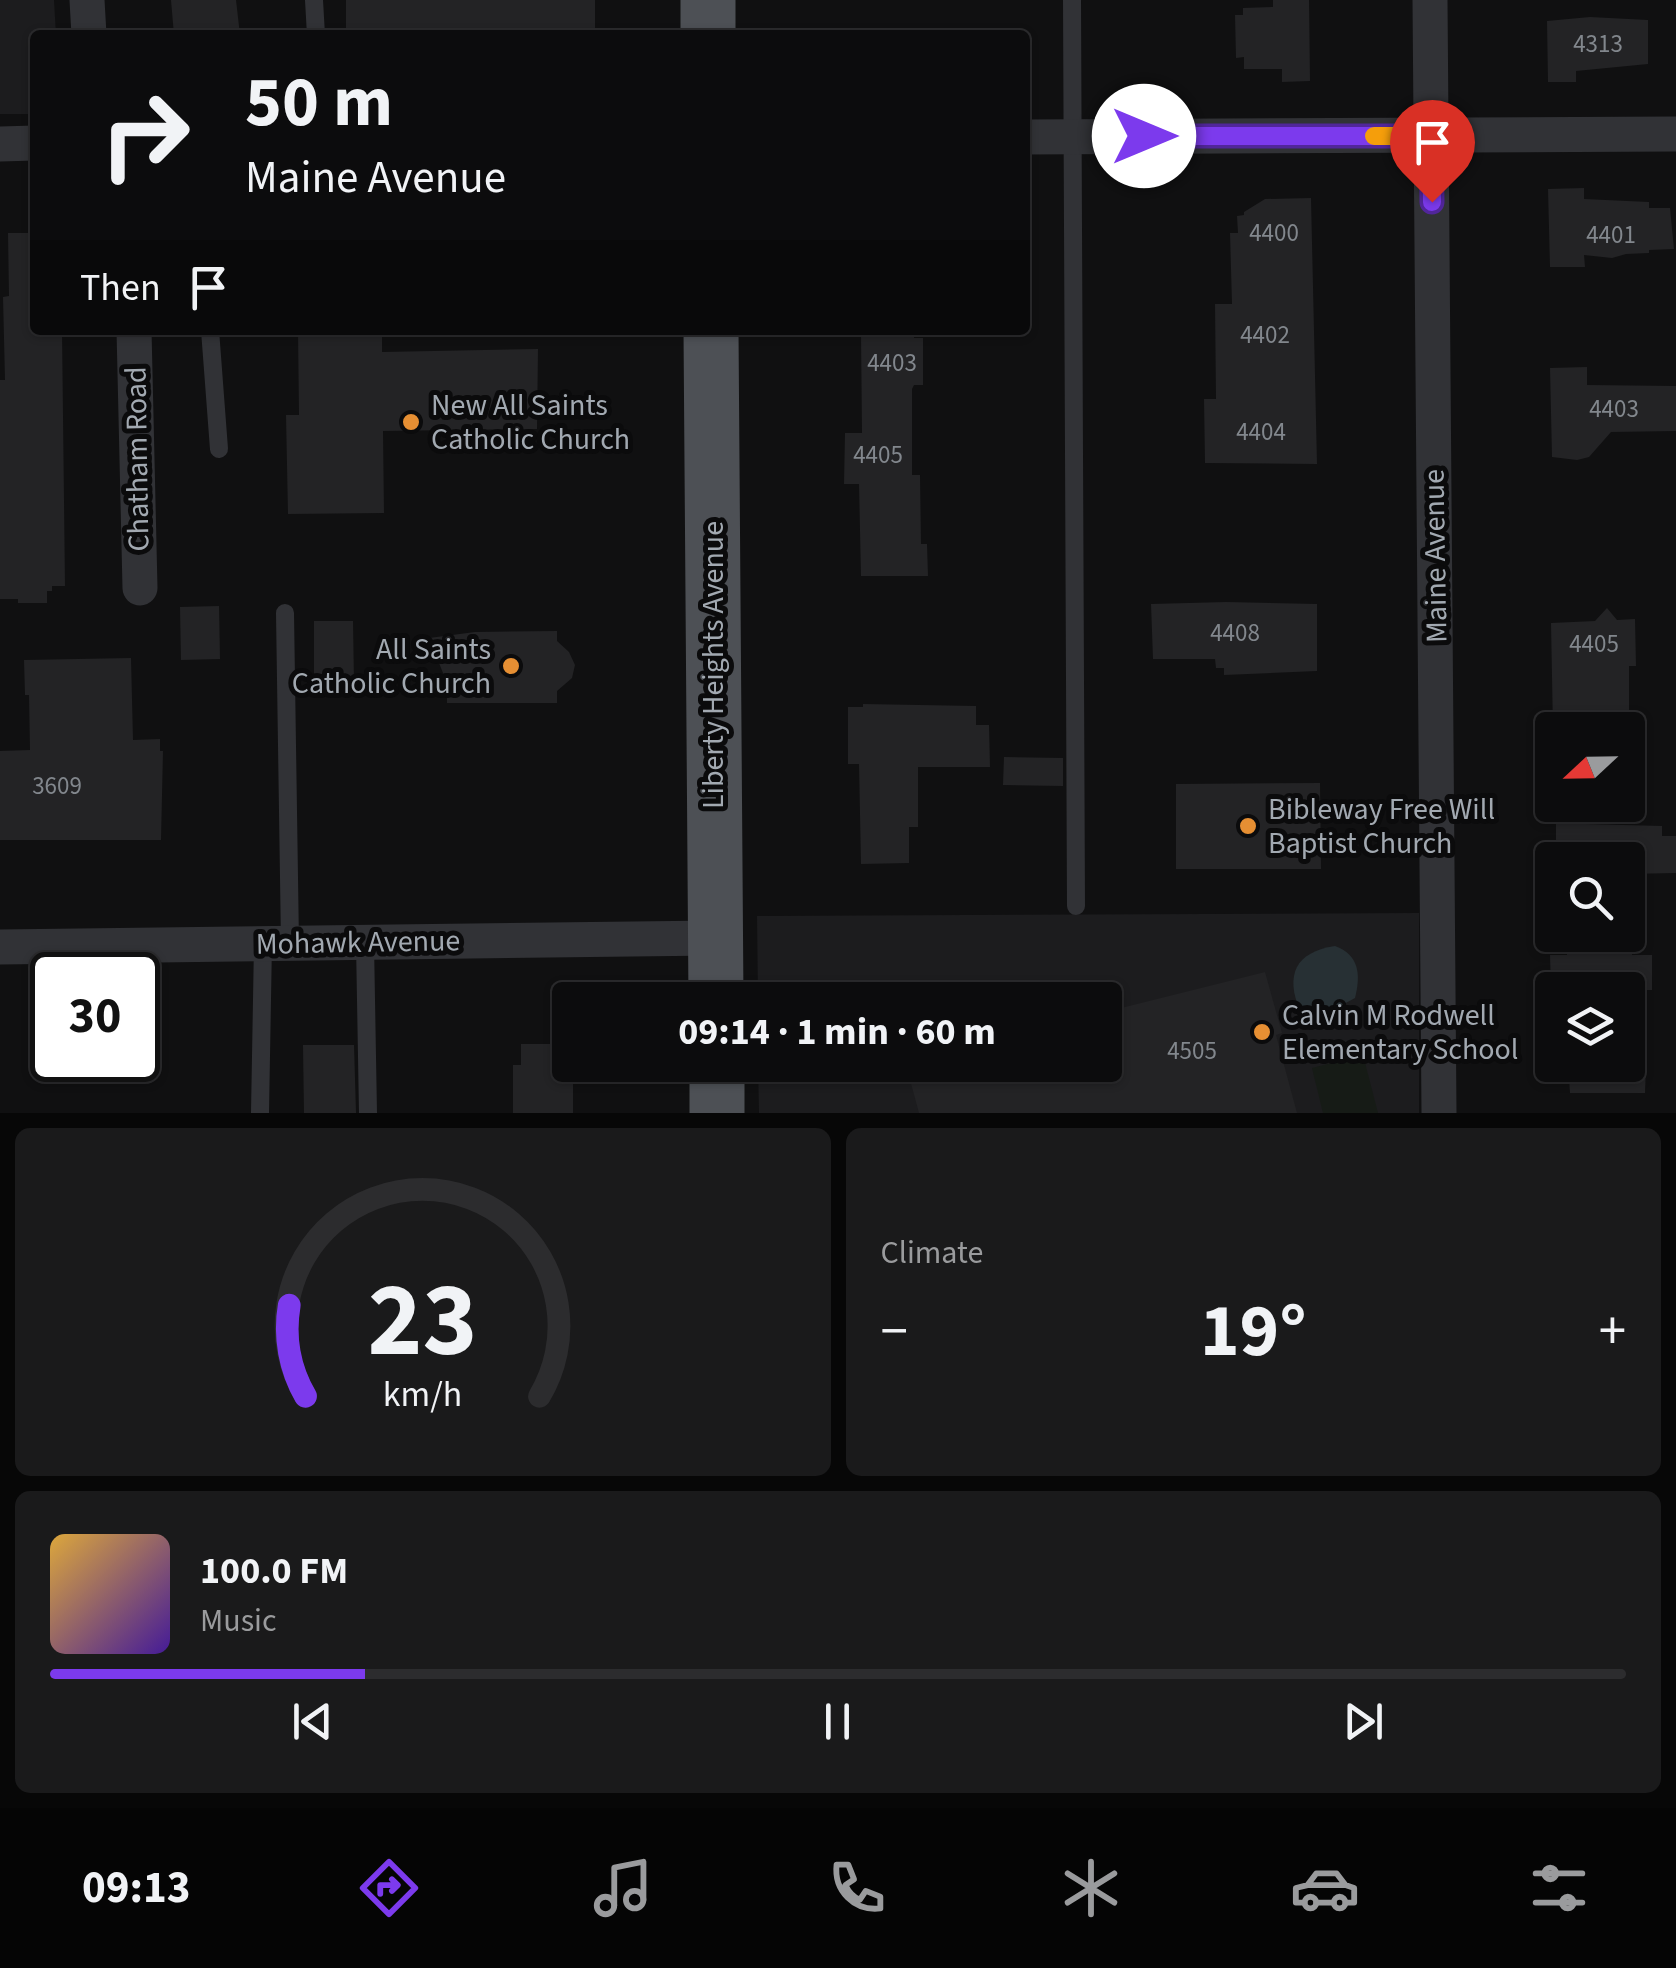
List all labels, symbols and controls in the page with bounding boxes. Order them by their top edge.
house number: 4313 [1573,26,1623,62]
text: 50 m [245,53,393,153]
icon: right [80,70,210,200]
position arrow [1092,84,1196,188]
pin [1390,100,1475,203]
icon: arrive [1405,115,1460,170]
text: Maine Avenue [245,146,506,210]
house number: 4400 [1249,215,1299,251]
house number: 4401 [1586,217,1636,253]
icon: arrive [181,260,236,315]
text: Then [80,261,161,315]
house number: 4402 [1240,317,1290,353]
house number: 4403 [867,345,917,381]
street label: Chatham Road [114,366,161,552]
place label: New All Saints Catholic Church [431,384,630,461]
house number: 4403 [1589,391,1639,427]
marker: New All Saints Catholic Church [400,411,422,433]
house number: 4404 [1236,414,1286,450]
house number: 4405 [853,437,903,473]
street label: Maine Avenue [1412,469,1459,643]
street label: Liberty Heights Avenue [692,521,735,809]
house number: 4408 [1210,615,1260,651]
house number: 4405 [1569,626,1619,662]
place label: All Saints Catholic Church [292,628,491,705]
marker: All Saints Catholic Church [500,655,522,677]
north arrow [1535,712,1645,822]
map controls [1535,712,1645,1082]
house number: 3609 [32,768,82,804]
place label: Bibleway Free Will Baptist Church [1268,788,1495,865]
marker: Bibleway Free Will Baptist Church [1237,815,1259,837]
button: search [1535,842,1645,952]
street label: Mohawk Avenue [255,919,461,966]
speed limit sign: 30 [30,952,160,1082]
button: layers [1535,972,1645,1082]
place label: Calvin M Rodwell Elementary School [1282,994,1519,1071]
text: 09:14 · 1 min · 60 m [678,1005,996,1059]
marker: Calvin M Rodwell Elementary School [1251,1021,1273,1043]
house number: 4505 [1167,1033,1217,1069]
text: Climate [881,1230,983,1276]
text: 23 [368,1248,478,1396]
text: 19° [1200,1278,1307,1385]
text: − [881,1293,908,1371]
text: + [1599,1293,1626,1371]
text: km/h [383,1369,462,1420]
text: 100.0 FM [200,1544,348,1598]
text: Music [200,1598,277,1644]
icon: previous [285,1694,340,1749]
icon: pause [810,1694,865,1749]
icon: next [1336,1694,1391,1749]
icon: directions [354,1853,424,1923]
icon: music [588,1853,658,1923]
icon: phone [822,1853,892,1923]
icon: climate [1056,1853,1126,1923]
icon: car [1290,1853,1360,1923]
icon: filters [1524,1853,1594,1923]
text: 09:13 [82,1856,191,1920]

